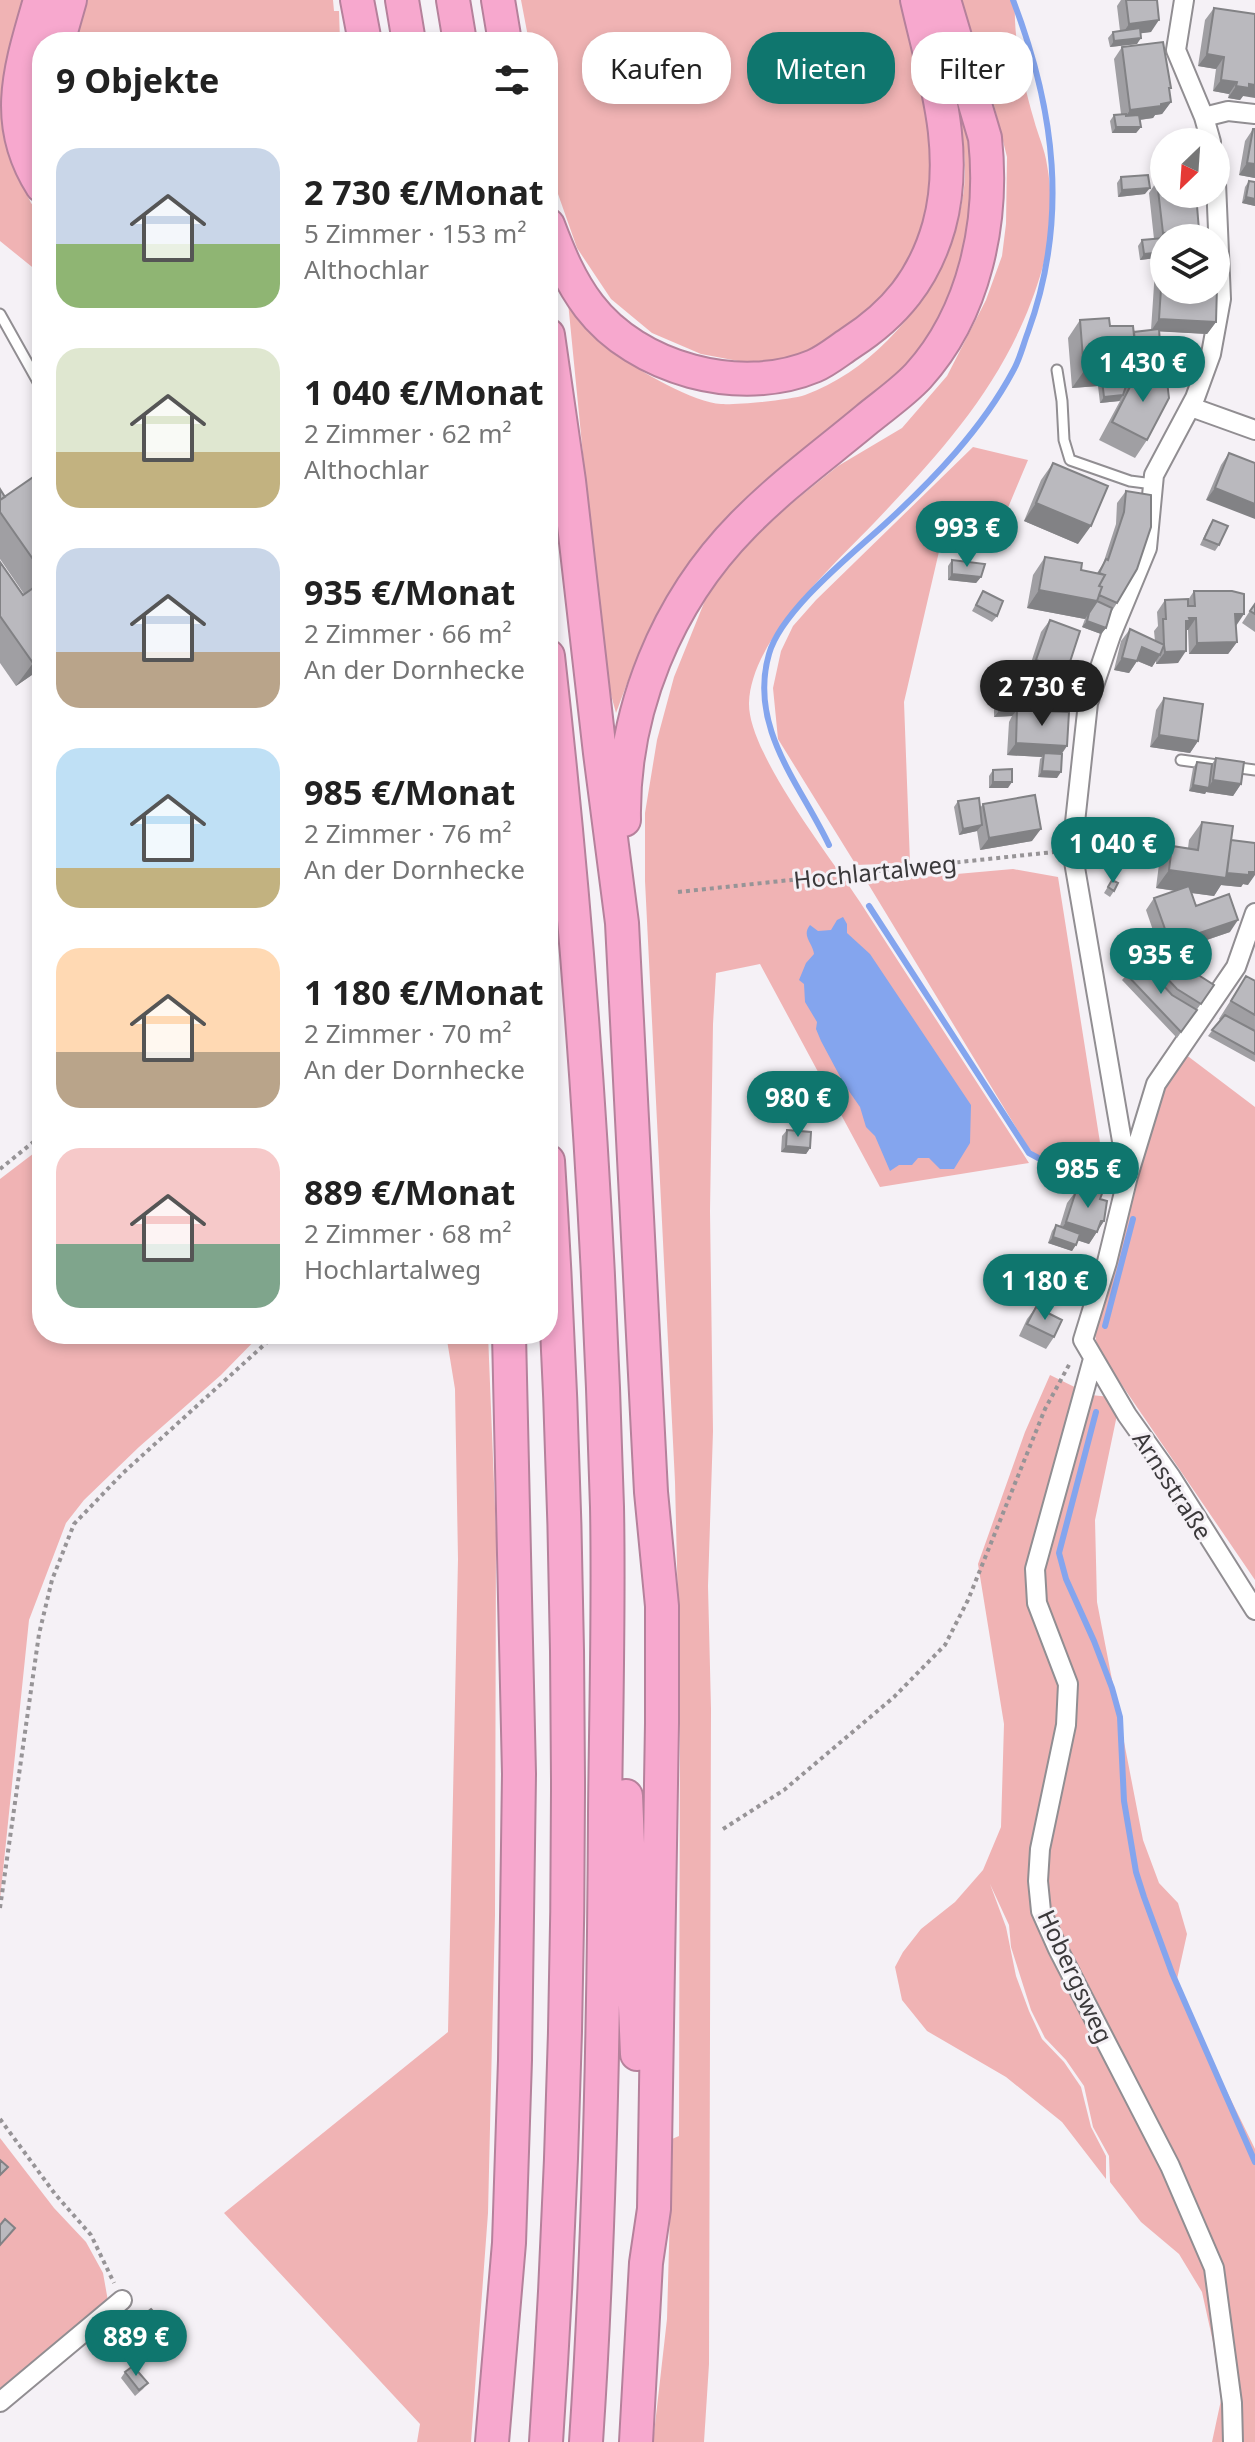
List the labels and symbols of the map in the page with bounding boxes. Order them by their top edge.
north arrow [1150,128,1230,208]
pin: 1 430 € [1069,336,1217,404]
pin: 993 € [911,501,1023,569]
pin: 2 730 € [968,660,1116,728]
pin: 1 040 € [1039,817,1187,885]
street label: Hochlartalweg [792,846,958,896]
pin: 935 € [1105,928,1217,996]
pin: 980 € [742,1071,854,1139]
pin: 985 € [1032,1142,1144,1210]
pin: 1 180 € [971,1254,1119,1322]
street label: Arnsstraße [1126,1424,1220,1546]
street label: Hobergsweg [1031,1904,1121,2048]
pin: 889 € [80,2310,192,2378]

